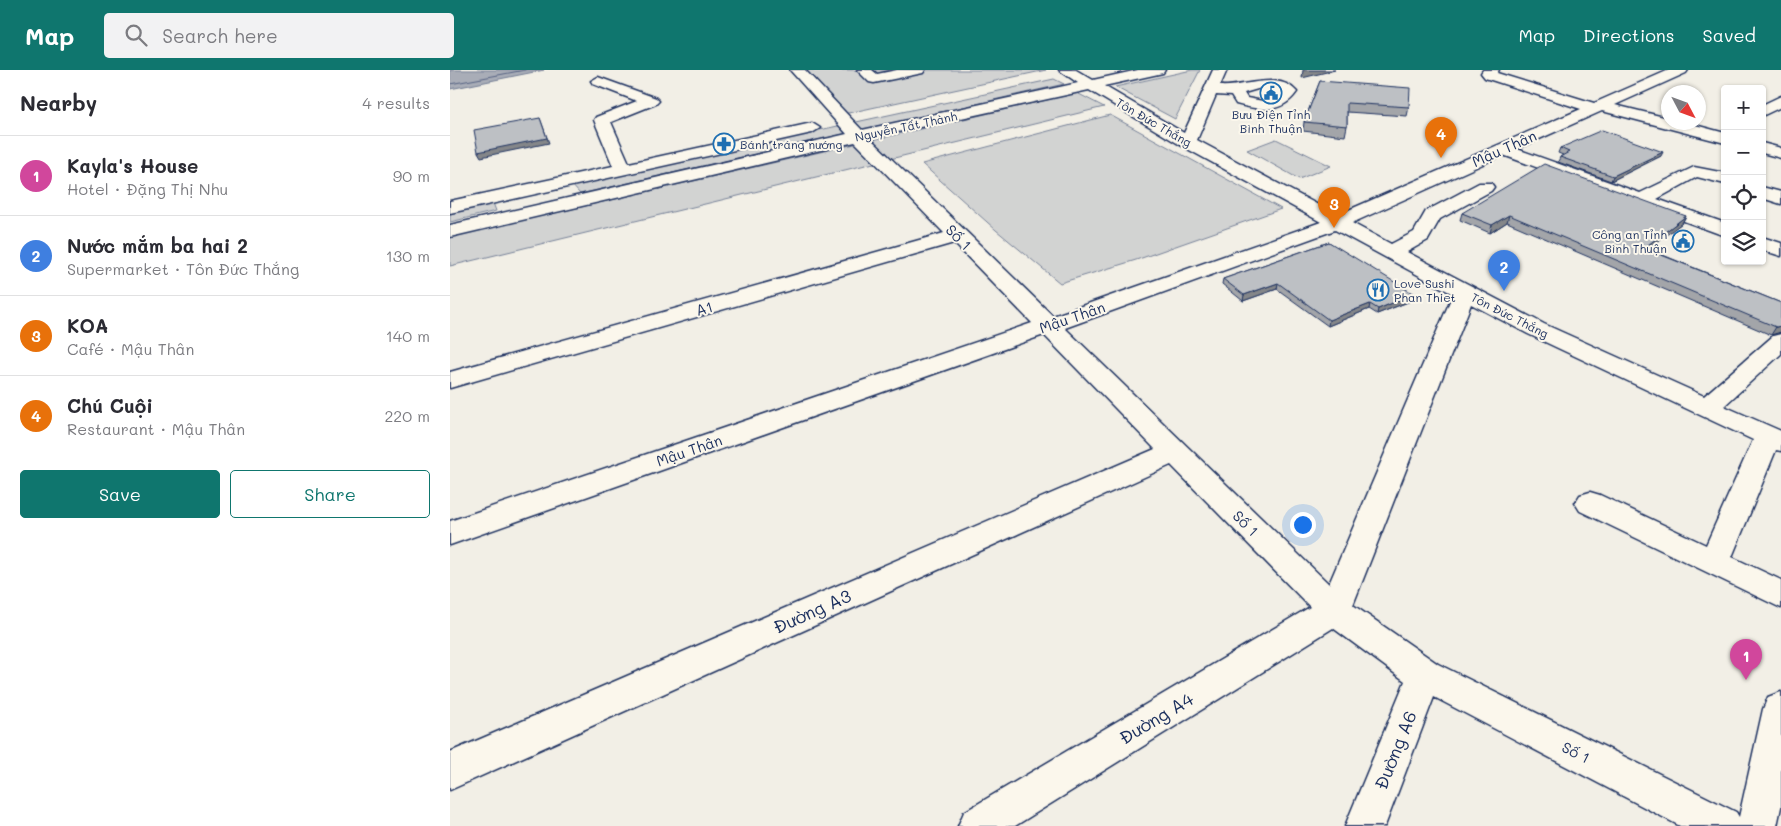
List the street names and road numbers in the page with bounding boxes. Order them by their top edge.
street label: Tôn Đức Thắng [1113,94,1195,150]
street label: Nguyễn Tất Thành [853,107,959,145]
street label: Mậu Thân [1469,125,1539,171]
street label: Số 1 [942,220,976,254]
street label: Tôn Đức Thắng [1469,289,1552,341]
street label: A1 [693,296,715,320]
street label: Mậu Thân [1036,296,1108,338]
street label: Mậu Thân [653,429,725,471]
street label: Số 1 [1229,506,1263,540]
street label: Đường A3 [769,583,855,639]
street label: Đường A4 [1114,686,1198,750]
street label: Đường A6 [1368,707,1422,793]
street label: Số 1 [1559,737,1593,767]

